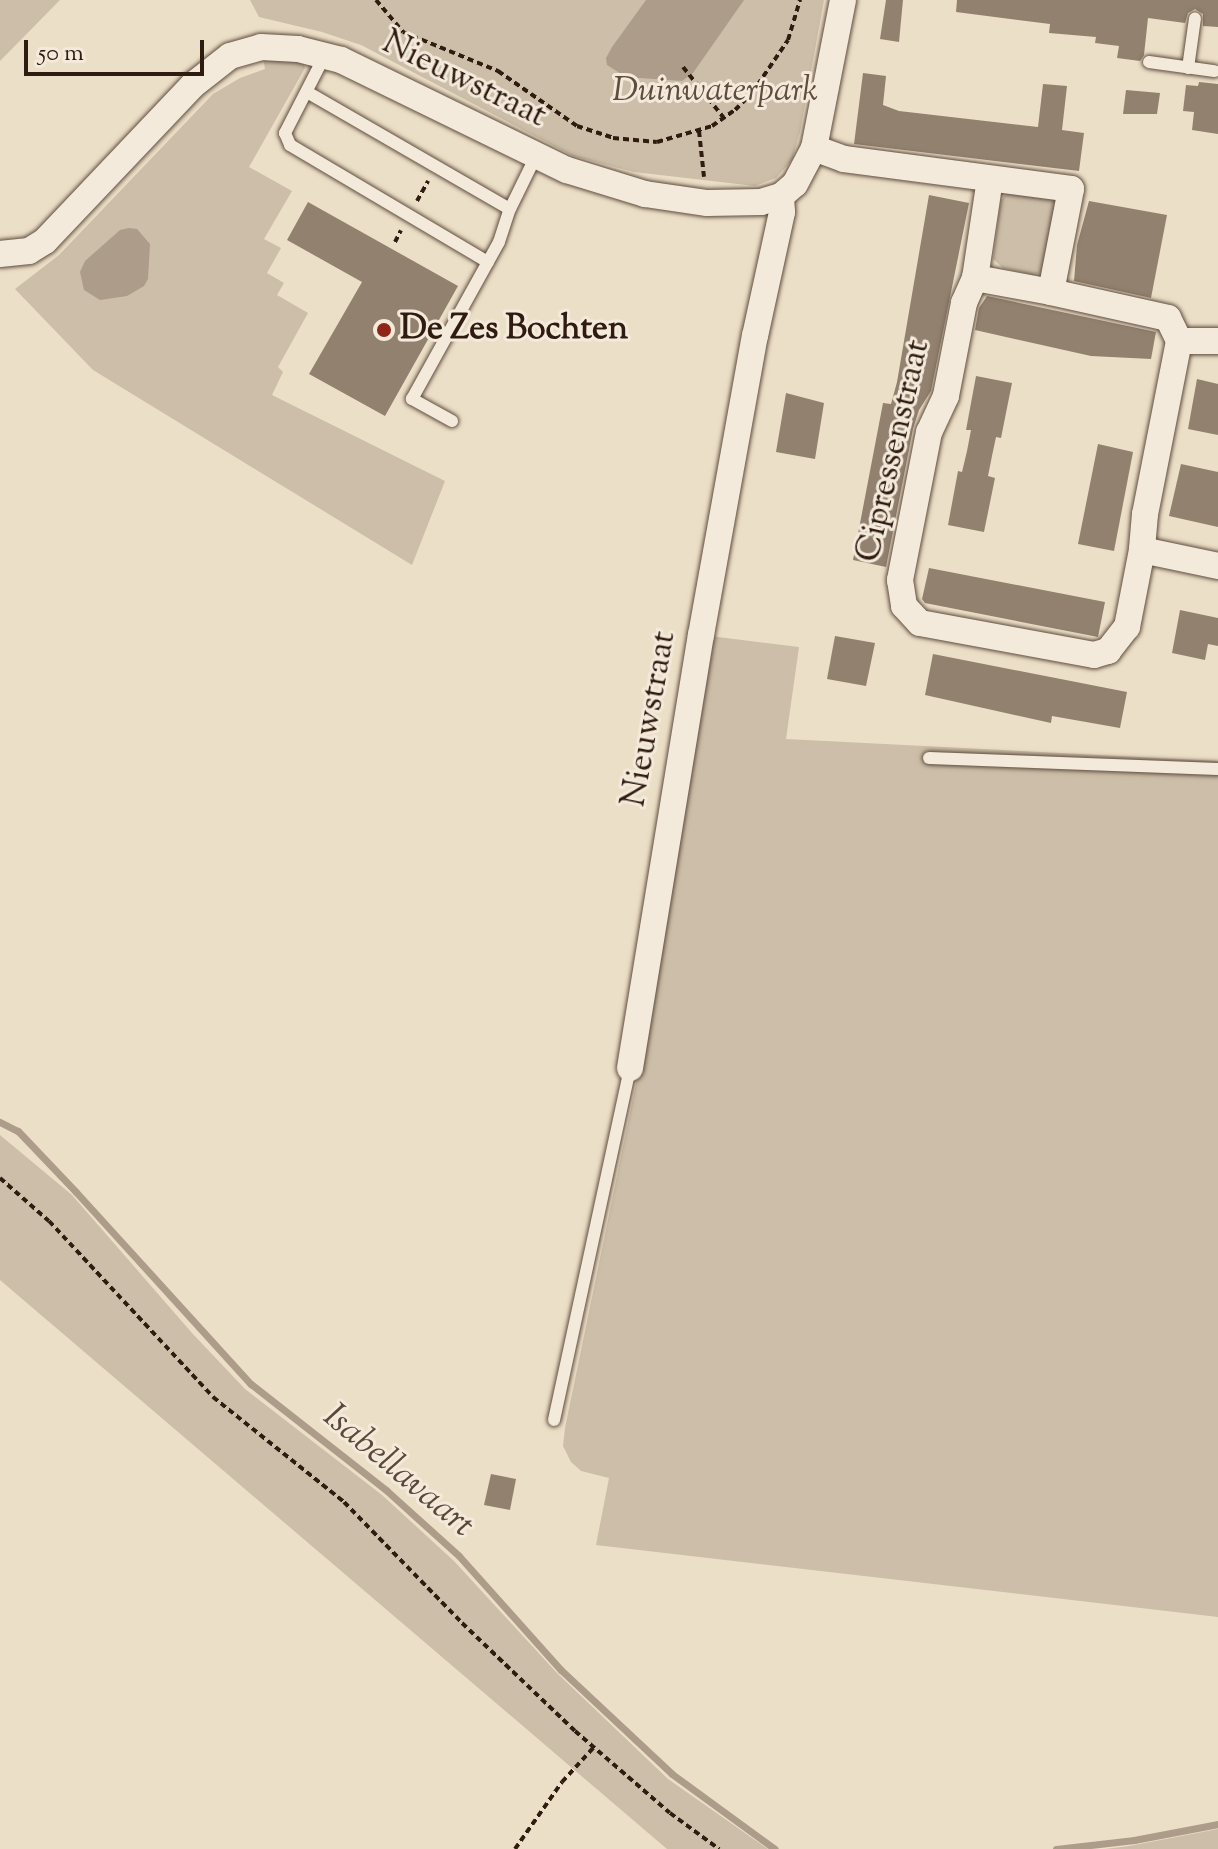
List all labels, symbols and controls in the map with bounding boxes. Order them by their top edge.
street label: Nieuwstraat [375,23,553,137]
scale bar [28,24,208,74]
text: 50 m [38,37,84,71]
park label: Duinwaterpark [612,72,818,112]
place label: De Zes Bochten [400,310,628,350]
marker: De Zes Bochten [375,321,393,339]
street label: Cipressenstraat [849,336,939,566]
street label: Nieuwstraat [614,628,686,810]
water label: Isabellavaart [313,1396,483,1548]

